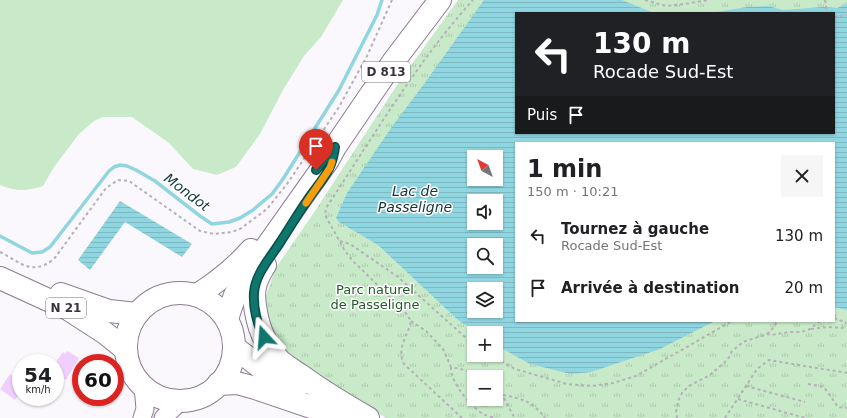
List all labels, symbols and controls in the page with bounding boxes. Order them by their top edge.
text: 130 m [593,27,690,60]
icon: left [527,28,579,80]
text: Rocade Sud-Est [593,61,733,82]
road number: D 813 [362,62,410,82]
icon: arrive [565,104,587,126]
text: Puis [527,106,557,124]
pin [299,129,333,170]
icon: arrive [305,135,327,157]
north arrow [467,150,503,186]
map controls [467,150,503,406]
text: 1 min [527,155,602,183]
button: close [781,155,823,197]
water label: Mondot [161,170,213,214]
water label: Lac de Passeligne [378,183,452,215]
text: 150 m · 10:21 [527,184,618,199]
button: sound [467,194,503,230]
text: Tournez à gauche [561,220,709,238]
icon: left [527,225,549,247]
text: 130 m [775,227,823,245]
button: search [467,238,503,274]
text: Rocade Sud-Est [561,238,662,253]
icon: arrive [527,277,549,299]
text: Arrivée à destination [561,279,739,297]
text: 20 m [785,279,823,297]
park label: Parc naturel de Passeligne [331,282,419,312]
button: layers [467,282,503,318]
road number: N 21 [46,298,86,318]
position arrow [243,316,285,358]
button: + [467,326,503,362]
speed limit sign: 60 [72,354,124,406]
text: 54 [24,363,52,387]
button: − [467,370,503,406]
text: km/h [25,384,51,395]

